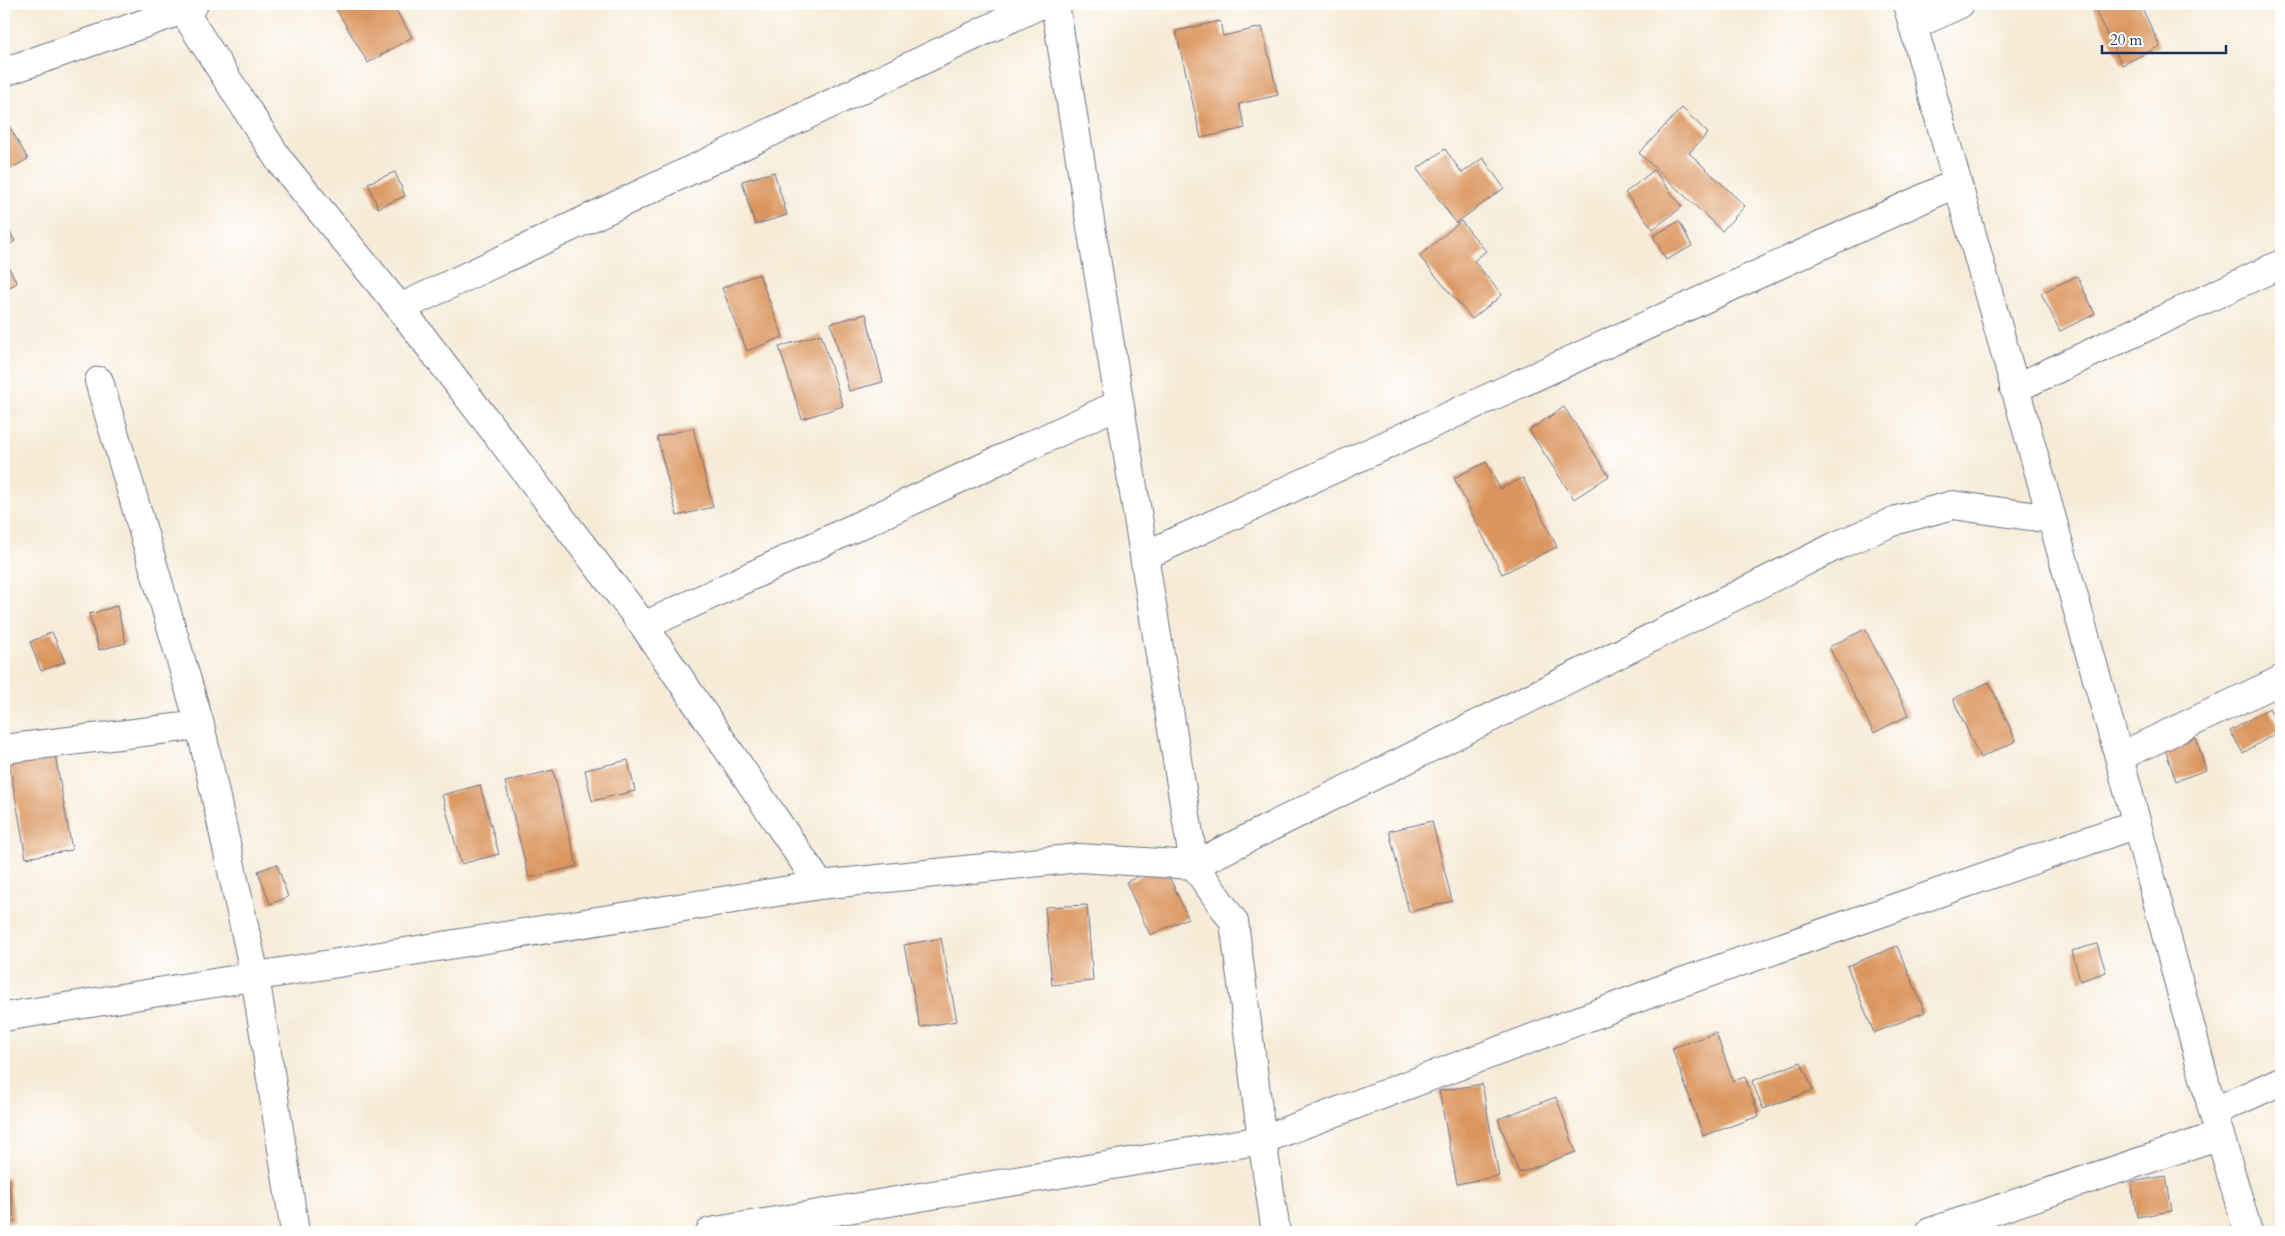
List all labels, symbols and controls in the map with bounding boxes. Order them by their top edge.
scale bar [2102,22,2226,54]
text: 20 m [2110,30,2142,50]

